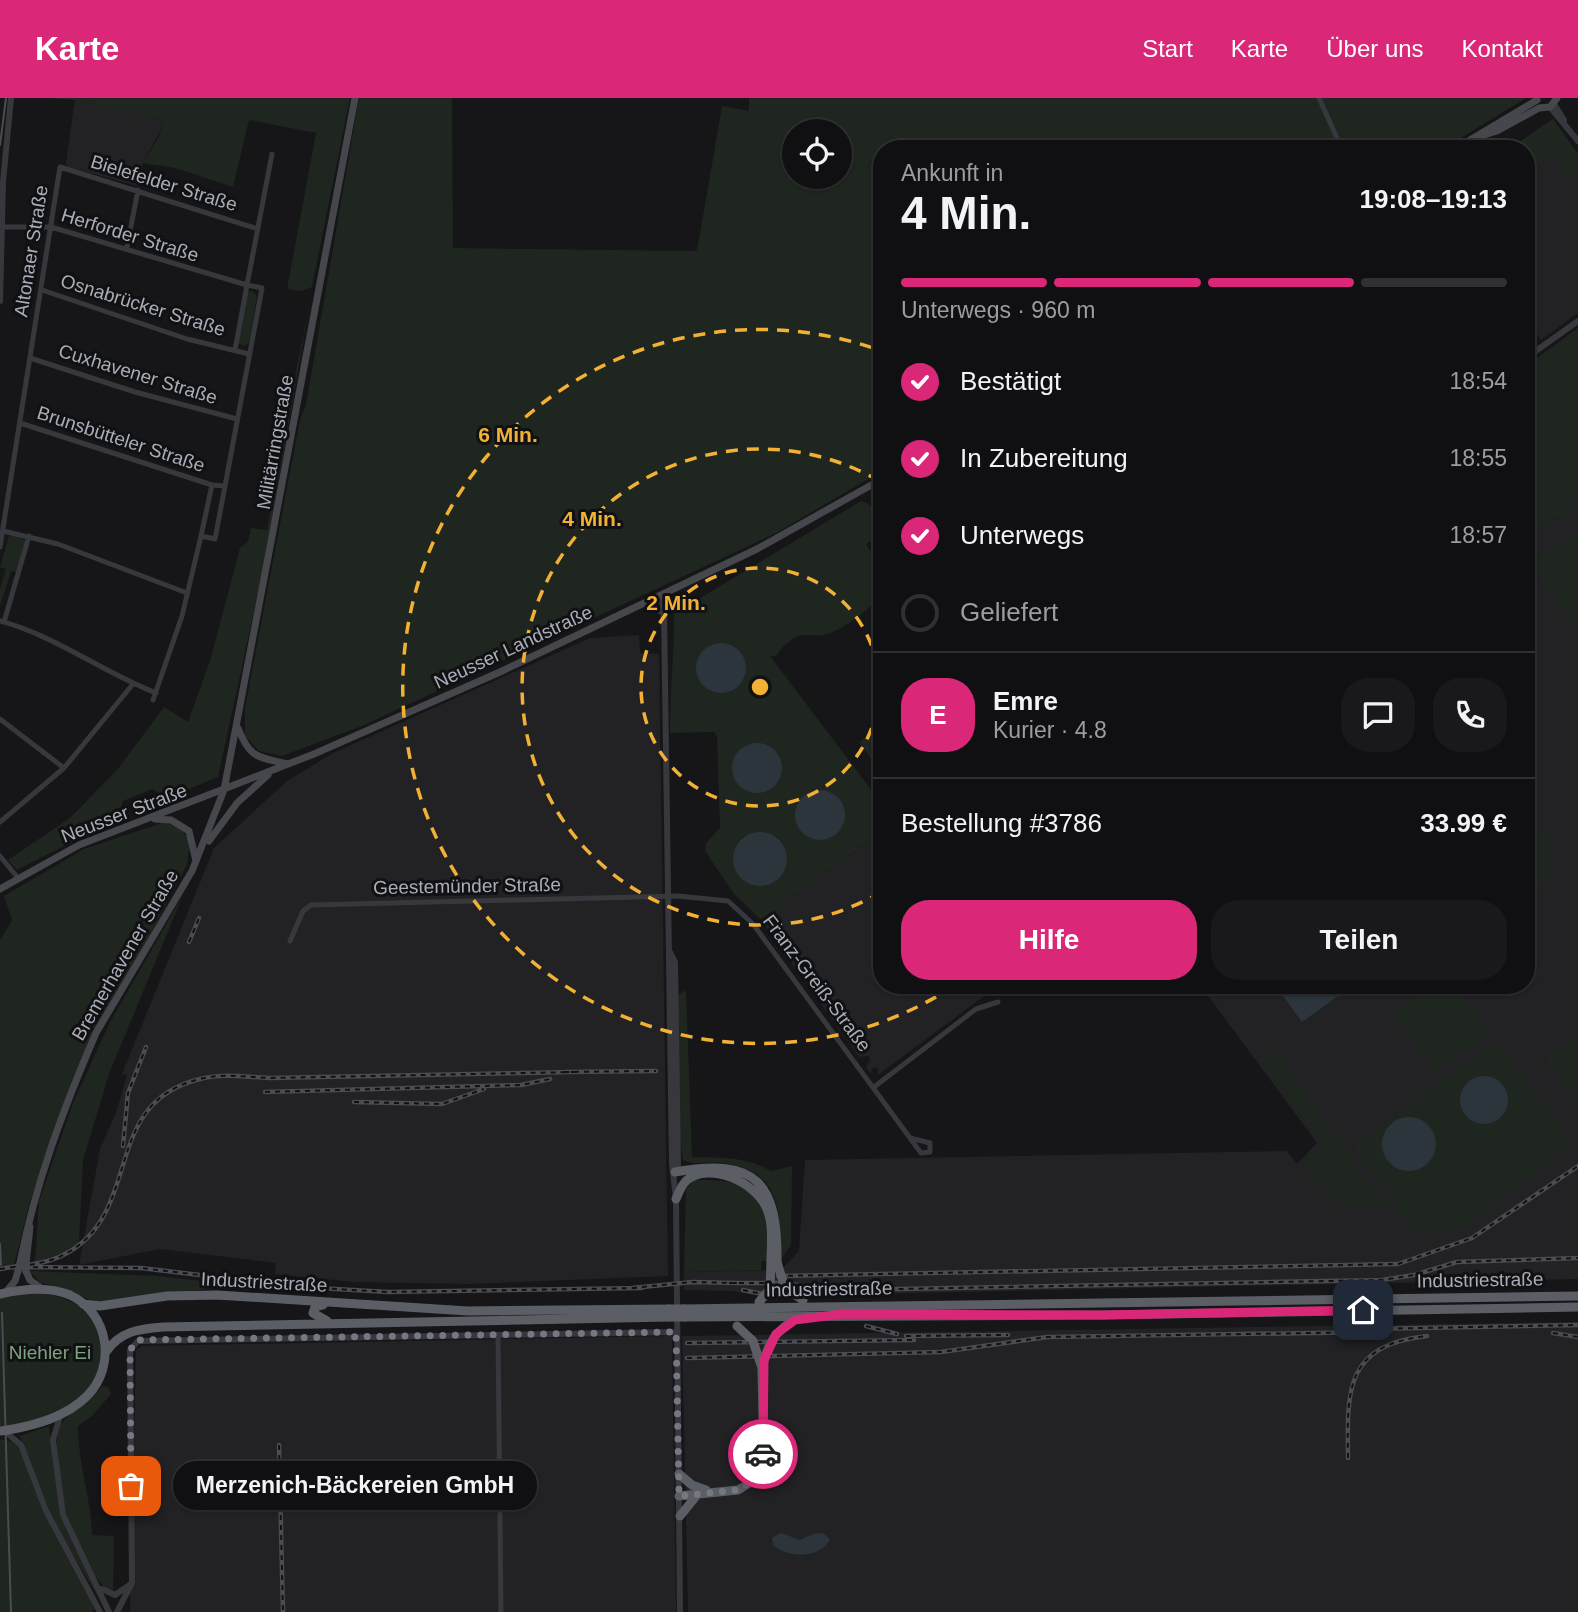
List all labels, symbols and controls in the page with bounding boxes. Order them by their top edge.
text: Karte [35,30,119,67]
text: Start [1142,35,1193,62]
text: Karte [1231,35,1288,62]
text: Über uns [1326,35,1424,62]
text: Kontakt [1462,35,1543,62]
map controls [782,119,852,189]
button: locate [782,119,852,189]
street label: Bielefelder Straße [88,151,240,215]
text: Ankunft in [901,160,1003,186]
street label: Altonaer Straße [10,184,52,318]
text: 19:08–19:13 [1360,184,1507,214]
text: 4 Min. [901,187,1031,239]
street label: Herforder Straße [59,204,201,266]
street label: Osnabrücker Straße [58,270,228,340]
text: Unterwegs · 960 m [901,297,1095,323]
street label: Cuxhavener Straße [56,340,220,408]
icon: check [901,363,939,401]
text: Bestätigt [960,366,1061,396]
text: 18:54 [1449,368,1507,394]
street label: Militärringstraße [253,373,297,511]
street label: Brunsbütteler Straße [34,402,208,476]
text: 6 Min. [478,423,538,446]
icon: check [901,440,939,478]
text: In Zubereitung [960,443,1128,473]
text: 18:55 [1449,445,1507,471]
text: 4 Min. [562,507,622,530]
icon: check [901,517,939,555]
text: Unterwegs [960,520,1084,550]
text: 18:57 [1449,522,1507,548]
text: 2 Min. [646,591,706,614]
text: Geliefert [960,597,1058,627]
street label: Neusser Landstraße [431,601,595,693]
centre of rings [748,675,772,699]
button: chat [1341,678,1415,752]
button: phone [1433,678,1507,752]
text: Emre [993,686,1058,716]
text: E [929,700,947,730]
text: Kurier · 4.8 [993,717,1107,743]
street label: Neusser Straße [58,779,190,847]
text: Bestellung #3786 [901,808,1102,838]
text: 33.99 € [1420,808,1507,838]
street label: Bremerhavener Straße [68,866,182,1044]
street label: Geestemünder Straße [373,874,561,898]
button: Hilfe [901,900,1197,980]
button: Teilen [1211,900,1507,980]
street label: Franz-Greiß-Straße [759,910,875,1056]
street label: Industriestraße [200,1268,328,1296]
street label: Industriestraße [1416,1268,1544,1292]
street label: Industriestraße [765,1277,893,1301]
pin [1333,1280,1393,1340]
icon: home [1344,1291,1382,1329]
park label: Niehler Ei [9,1342,91,1363]
courier [728,1419,798,1489]
icon: car [744,1435,782,1473]
pin [101,1456,161,1516]
callout: Merzenich-Bäckereien GmbH [173,1462,537,1510]
icon: bag [112,1467,150,1505]
text: Merzenich-Bäckereien GmbH [196,1472,514,1498]

